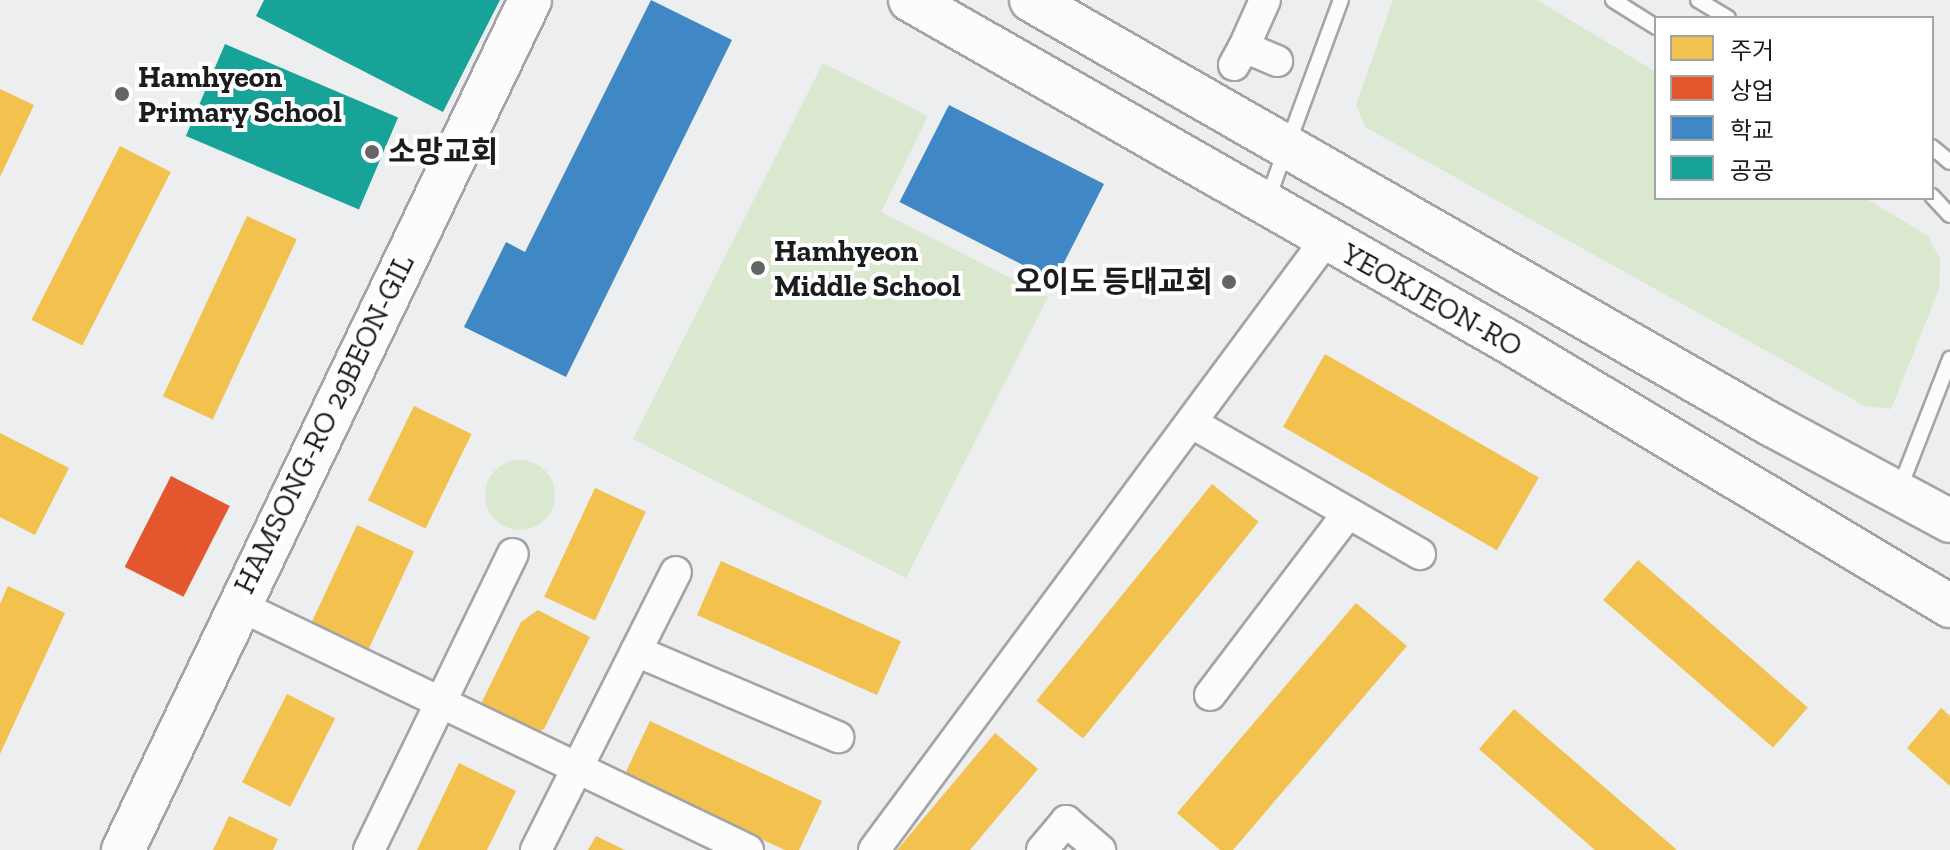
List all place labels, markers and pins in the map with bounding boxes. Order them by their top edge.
place label: Hamhyeon Primary School [138,59,343,130]
marker: Hamhyeon Primary School [113,85,131,103]
place label: 소망교회 [388,134,498,170]
marker: 소망교회 [363,143,381,161]
place label: Hamhyeon Middle School [774,233,961,304]
marker: Hamhyeon Middle School [749,259,767,277]
place label: 오이도 등대교회 [1014,264,1213,300]
marker: 오이도 등대교회 [1220,273,1238,291]

